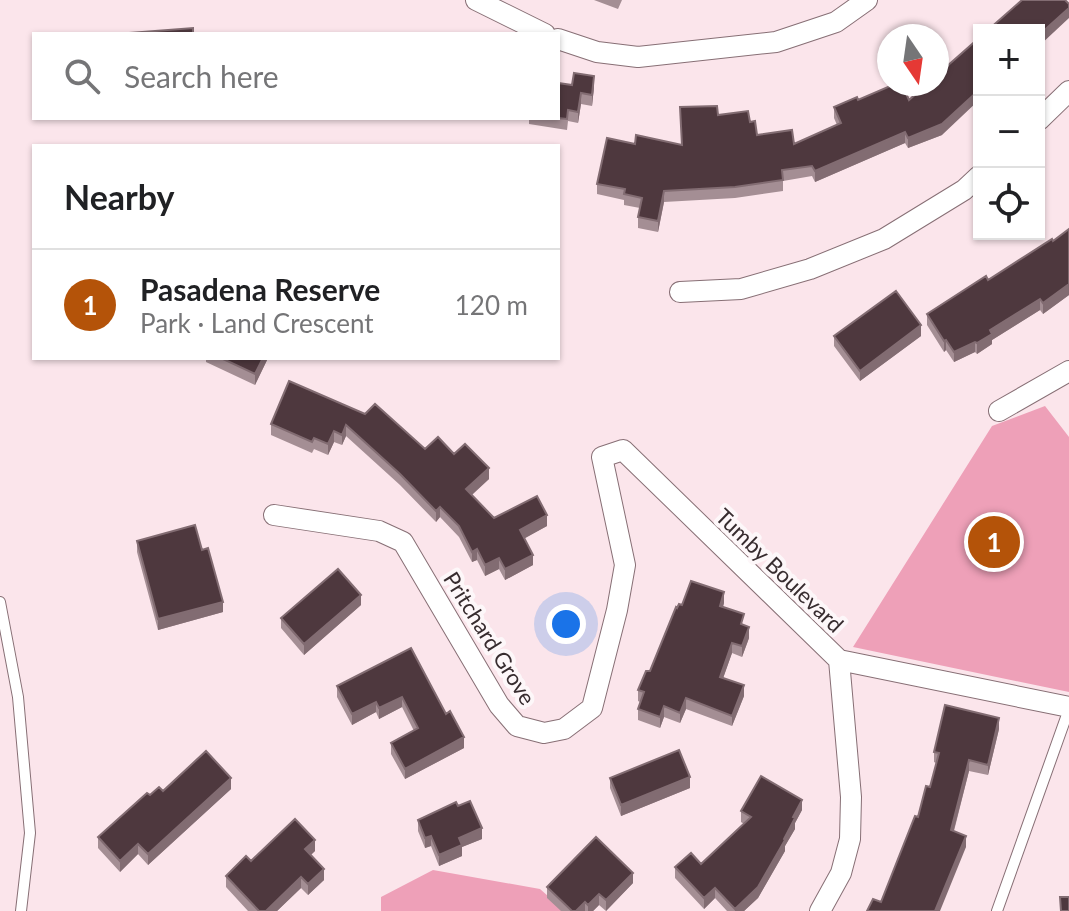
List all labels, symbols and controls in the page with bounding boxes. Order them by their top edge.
north arrow [877,24,949,96]
map controls [973,24,1045,240]
button: + [973,24,1045,96]
search box [32,32,560,120]
icon: search [60,54,104,98]
text: Search here [124,58,279,94]
button: − [973,96,1045,168]
button: locate [973,168,1045,240]
text: Nearby [64,176,175,217]
text: Pasadena Reserve [140,271,380,307]
text: 1 [82,289,98,321]
text: 120 m [455,289,528,321]
text: Park · Land Crescent [140,307,374,339]
street label: Tumby Boulevard [711,502,849,638]
pin: 1 [968,512,1020,572]
street label: Pritchard Grove [438,567,542,709]
your location [546,604,586,644]

